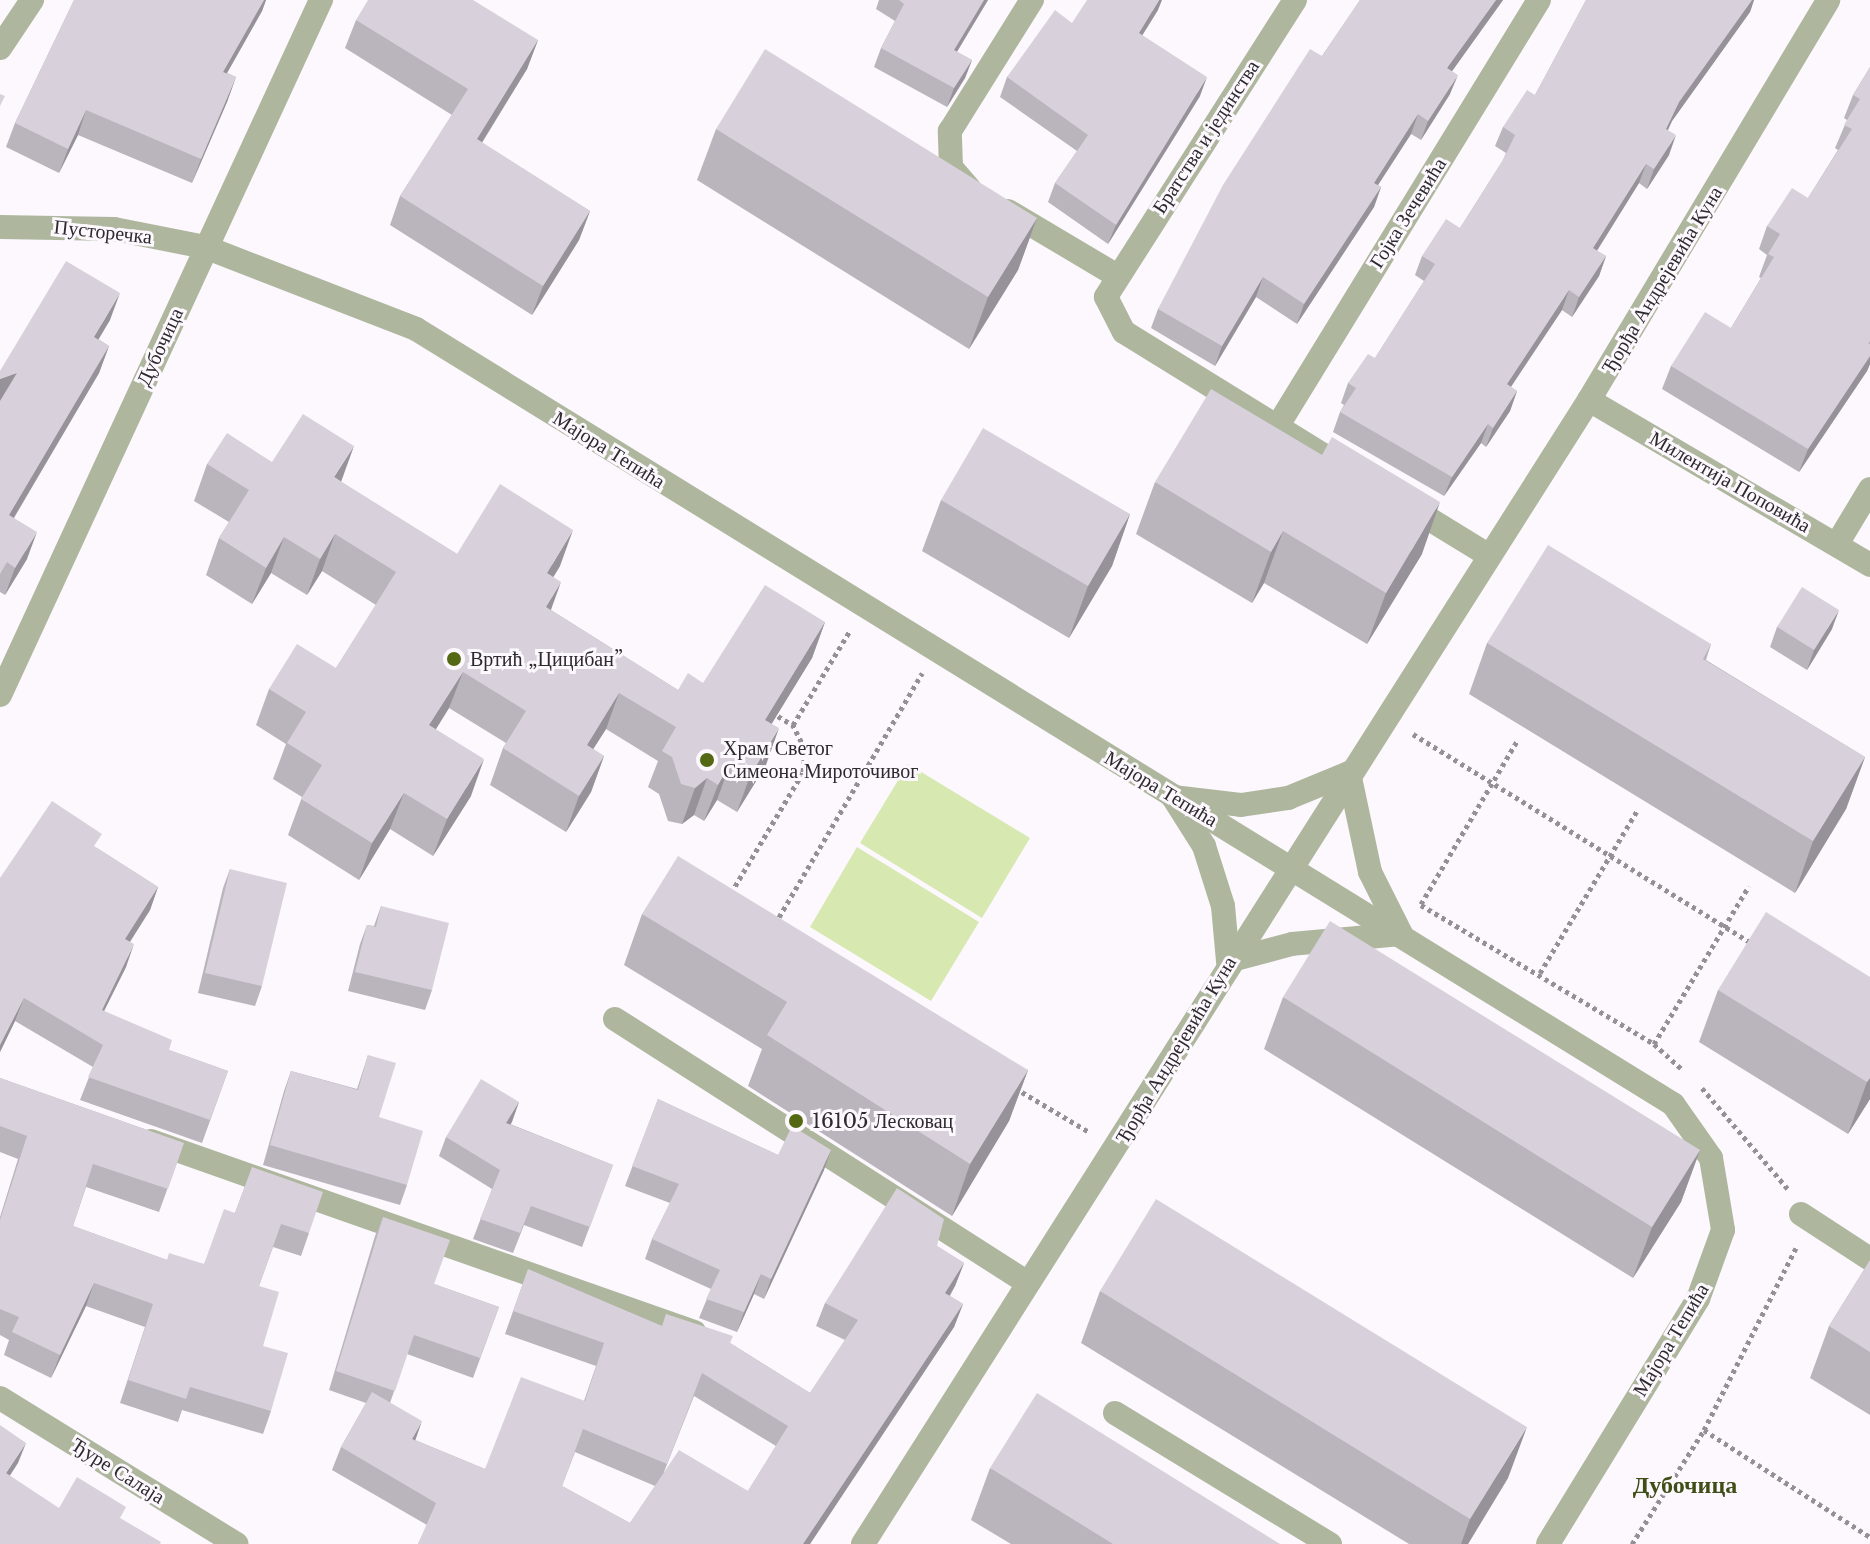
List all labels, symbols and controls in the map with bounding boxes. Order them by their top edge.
street label: Братства и јединства [1147,56,1265,218]
street label: Гојка Зечевића [1365,153,1451,273]
street label: Ђорђа Андрејевића Куна [1597,182,1727,378]
street label: Пусторечка [53,215,153,249]
street label: Дубочица [132,304,188,390]
street label: Мајора Тепића [549,406,669,494]
street label: Милентија Поповића [1645,426,1815,538]
place label: Вртић „Цицибан” [470,647,623,671]
marker: Вртић „Цицибан” [445,650,463,668]
place label: Храм Светог Симеона Мироточивог [723,736,918,783]
street label: Мајора Тепића [1100,746,1222,832]
marker: Храм Светог Симеона Мироточивог [698,751,716,769]
street label: Ђорђа Андрејевића Куна [1111,952,1241,1148]
place label: 16105 Лесковац [812,1109,953,1133]
marker: 16105 Лесковац [787,1112,805,1130]
street label: Мајора Тепића [1628,1279,1714,1401]
street label: Ђуре Салаја [67,1433,169,1509]
district label: Дубочица [1633,1471,1737,1499]

